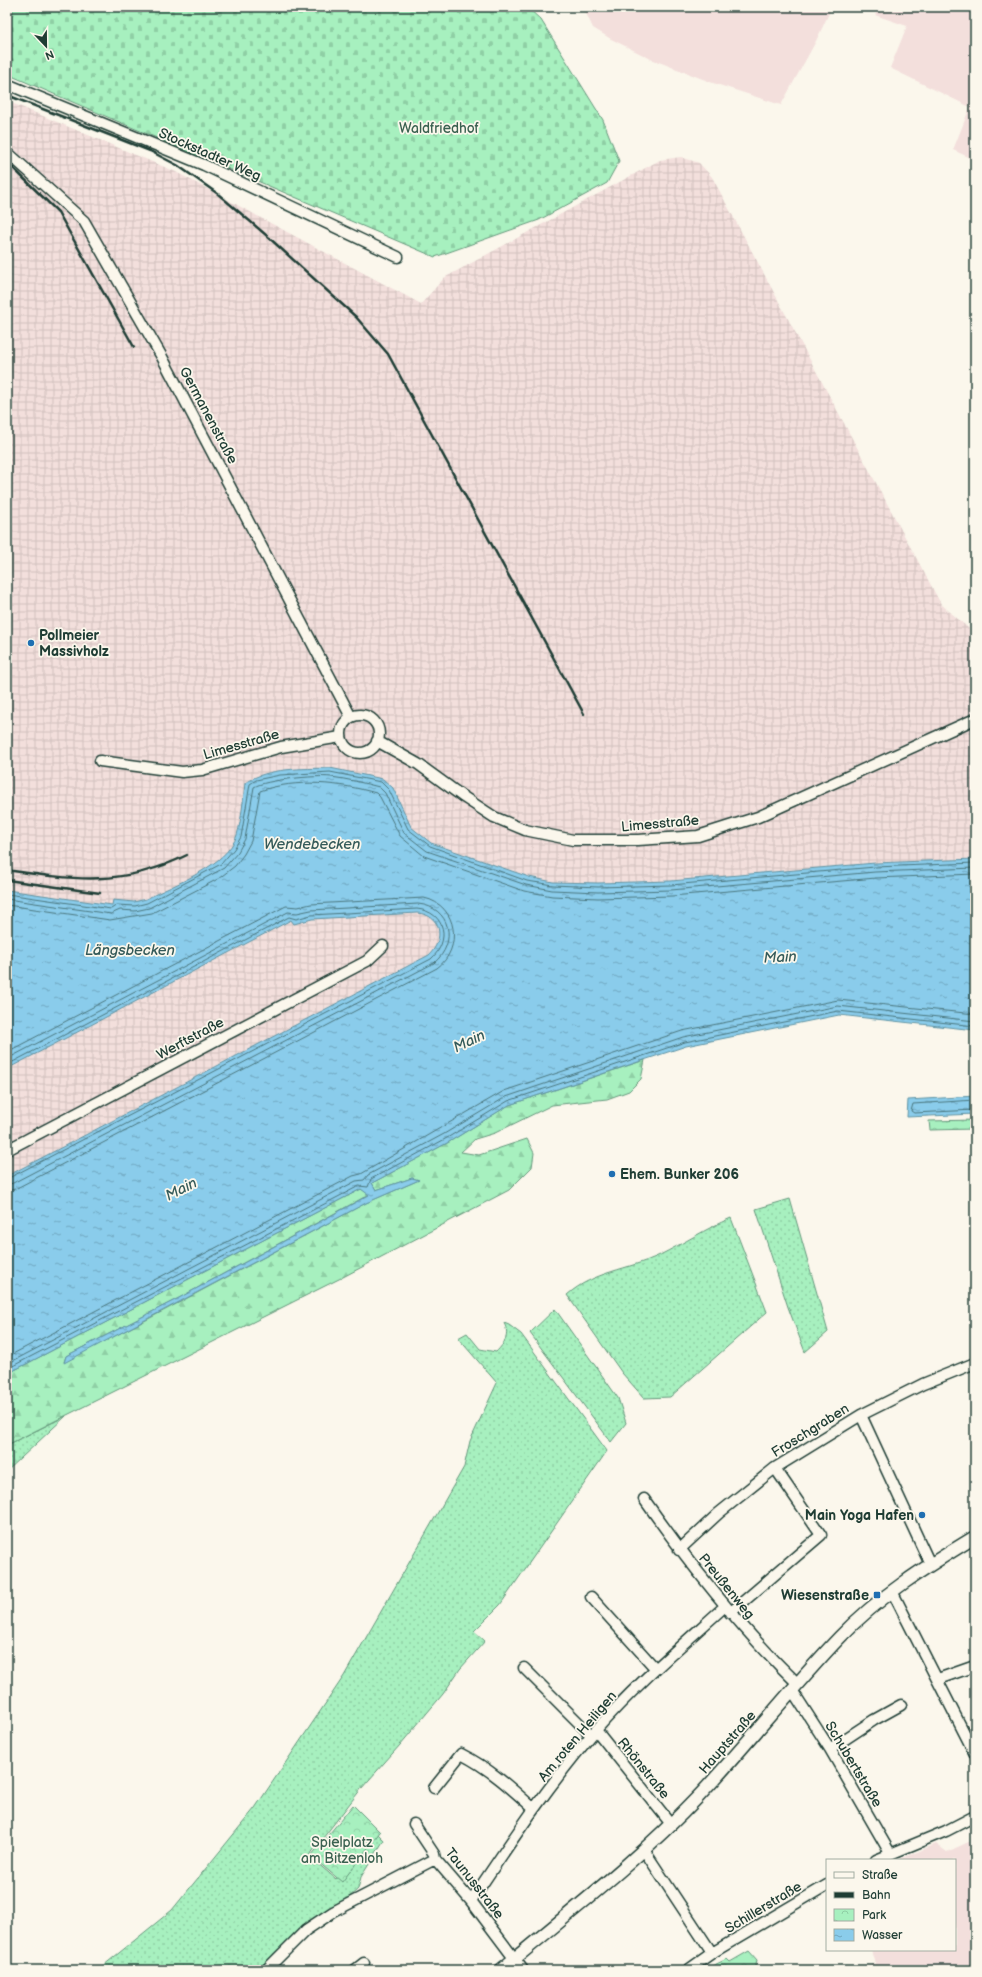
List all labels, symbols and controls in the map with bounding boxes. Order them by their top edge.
north arrow [26,26,66,66]
text: N [43,47,56,62]
park label: Waldfriedhof [399,120,480,137]
street label: Stockstadter Weg [156,124,264,185]
street label: Germanenstraße [176,364,241,467]
place label: Pollmeier Massivholz [39,627,109,660]
marker: Pollmeier Massivholz [26,638,36,648]
street label: Limesstraße [201,726,281,763]
street label: Limesstraße [620,812,700,835]
water label: Wendebecken [264,835,360,854]
water label: Längsbecken [85,941,175,960]
water label: Main [763,947,797,968]
street label: Werftstraße [154,1014,227,1063]
water label: Main [450,1026,488,1057]
place label: Ehem. Bunker 206 [620,1166,739,1183]
marker: Ehem. Bunker 206 [607,1169,617,1179]
water label: Main [162,1173,200,1205]
street label: Froschgraben [768,1400,852,1461]
place label: Main Yoga Hafen [805,1507,914,1524]
marker: Main Yoga Hafen [917,1510,927,1520]
street label: Preußenweg [695,1550,758,1622]
place label: Wiesenstraße [781,1587,869,1604]
marker: Wiesenstraße [872,1590,882,1600]
street label: Am roten Heiligen [535,1688,620,1785]
street label: Hauptstraße [695,1707,759,1777]
street label: Schubertstraße [821,1718,886,1810]
street label: Rhönstraße [614,1734,673,1802]
park label: Spielplatz am Bitzenloh [301,1834,383,1867]
street label: Taunusstraße [442,1844,508,1922]
legend [826,1859,956,1951]
text: Straße [862,1868,898,1883]
street label: Schillerstraße [722,1878,805,1937]
text: Bahn [862,1888,891,1903]
text: Park [862,1908,886,1923]
text: Wasser [862,1928,903,1943]

